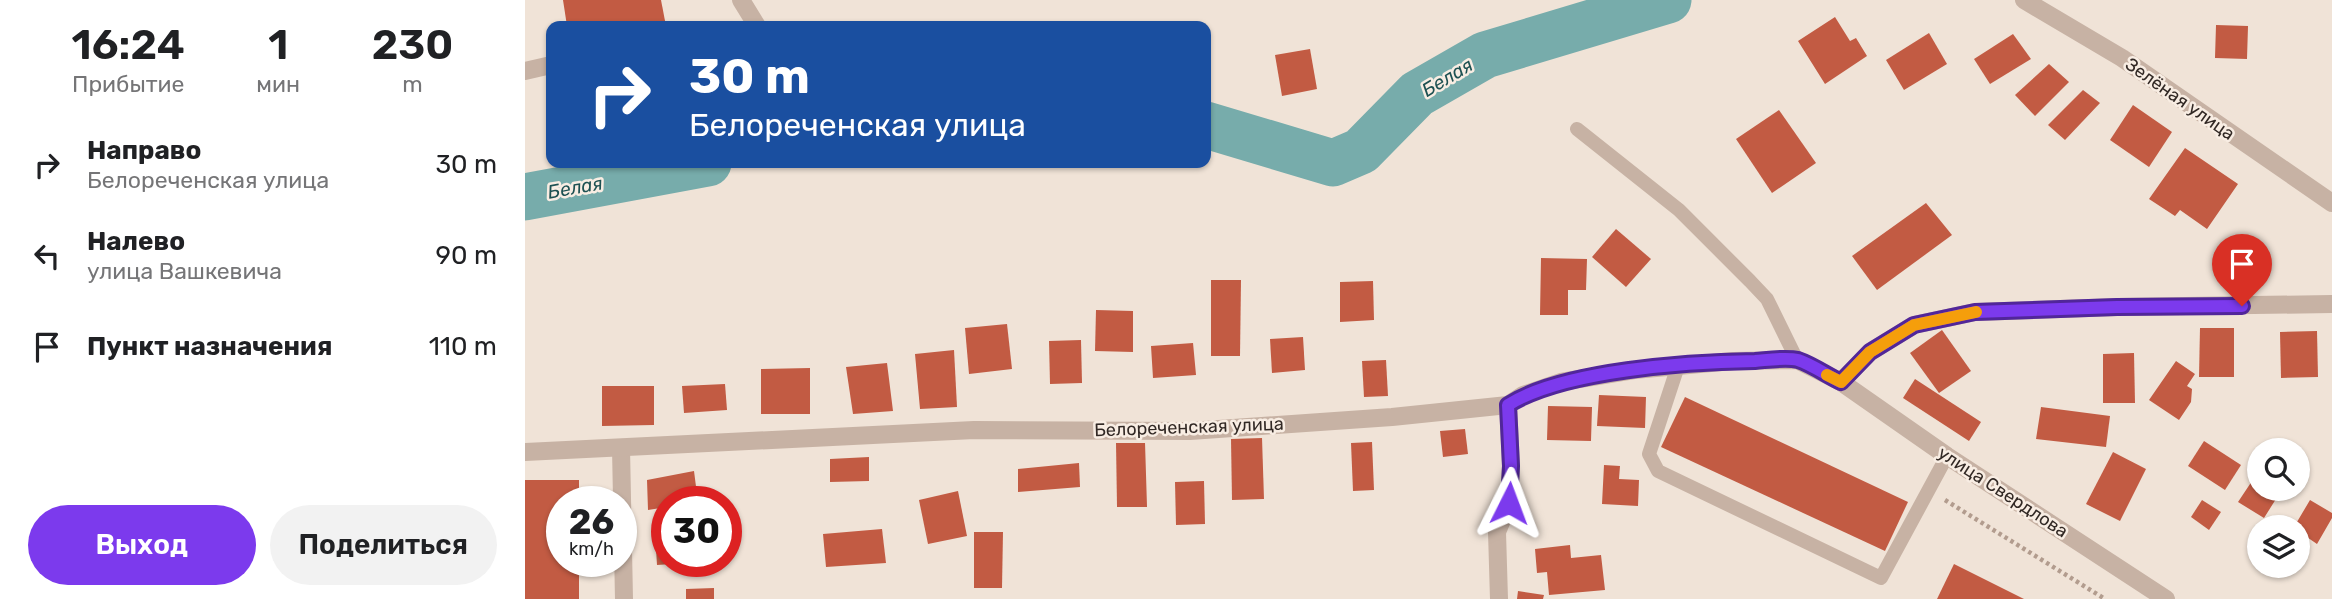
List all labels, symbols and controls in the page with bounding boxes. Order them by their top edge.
text: 16:24 [72,20,185,70]
text: 1 [268,20,288,70]
text: 230 [372,20,453,70]
text: 30 m [689,47,810,105]
icon: right [574,49,665,140]
water label: Белая [1418,53,1477,102]
street label: Зелёная улица [2121,53,2239,145]
text: Прибытие [72,70,184,98]
text: мин [256,70,300,98]
text: m [402,70,423,98]
text: Белореченская улица [689,106,1026,144]
text: Направо [87,135,201,166]
icon: right [28,146,66,184]
text: 30 m [435,149,497,180]
text: Белореченская улица [87,166,329,194]
water label: Белая [546,171,604,204]
text: Налево [87,226,185,257]
pin [2212,234,2272,306]
icon: left [28,237,66,275]
text: 90 m [436,240,497,271]
icon: arrive [2223,245,2261,283]
text: улица Вашкевича [87,257,282,285]
icon: arrive [28,328,66,366]
text: Пункт назначения [87,331,332,362]
text: 110 m [429,331,497,362]
street label: Белореченская улица [1094,413,1284,441]
map controls [2247,438,2310,578]
button: search [2247,438,2310,501]
street label: улица Свердлова [1934,442,2072,542]
position arrow [1472,466,1546,540]
speed limit sign: 30 [651,486,742,577]
text: 26 [569,501,614,543]
button: Выход [28,505,256,585]
button: Поделиться [270,505,497,585]
button: layers [2247,515,2310,578]
text: km/h [569,538,614,560]

